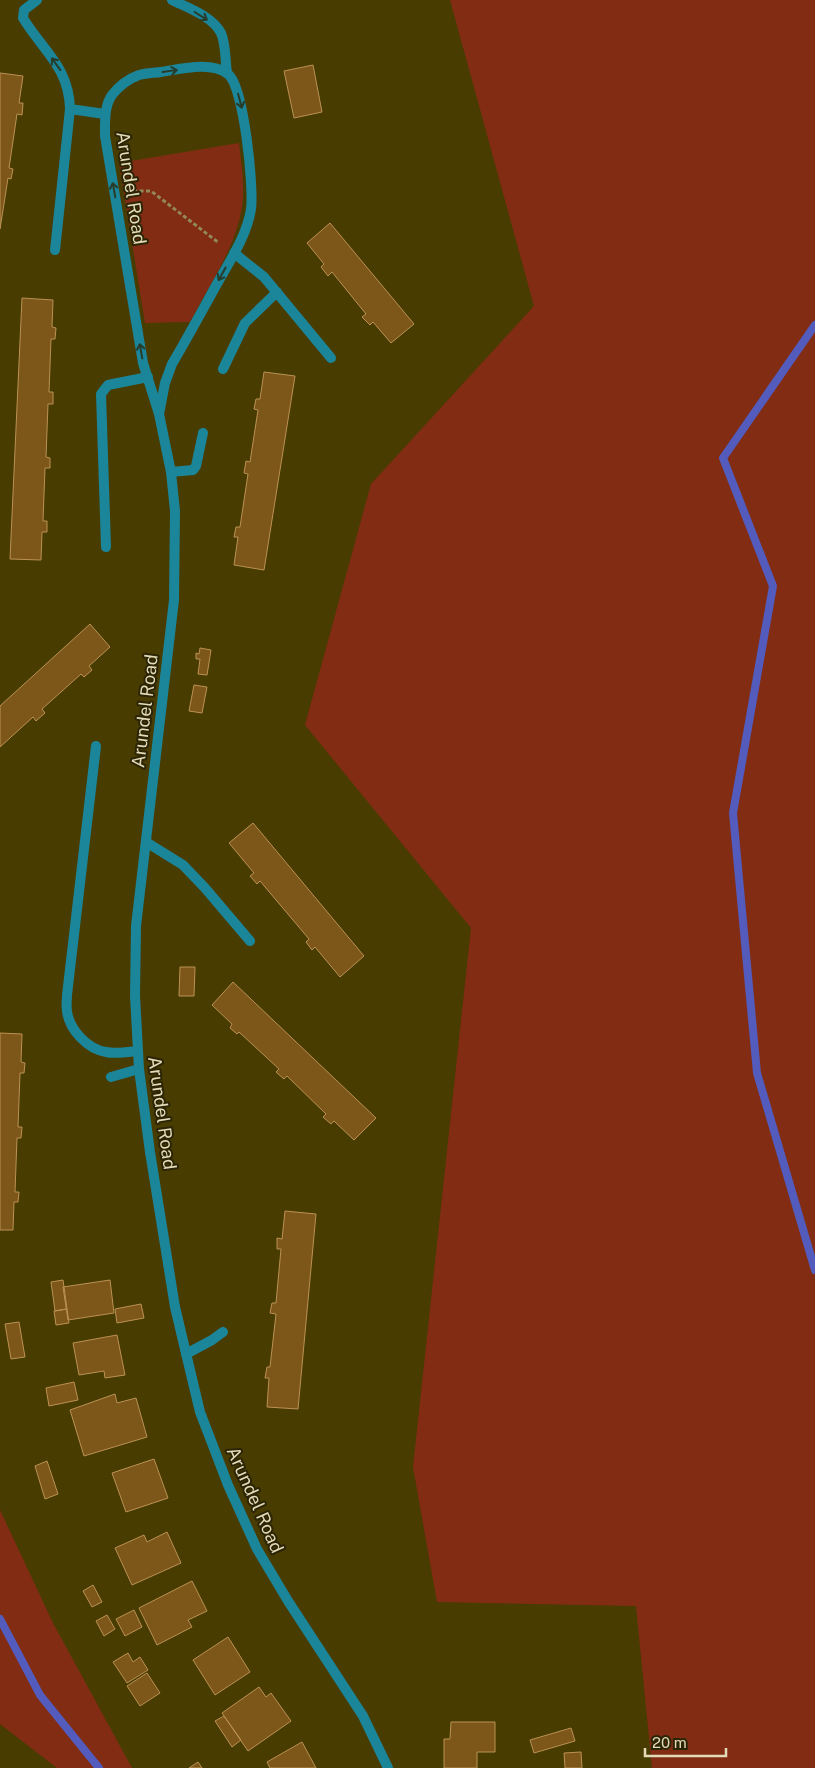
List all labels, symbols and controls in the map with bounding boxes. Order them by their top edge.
one-way arrow [194,11,208,21]
one-way arrow [51,57,61,71]
one-way arrow [161,65,177,75]
one-way arrow [235,93,245,109]
street label: Arundel Road [112,130,151,246]
one-way arrow [109,183,119,199]
one-way arrow [217,266,227,281]
one-way arrow [136,343,146,359]
street label: Arundel Road [127,653,162,769]
street label: Arundel Road [144,1055,181,1171]
street label: Arundel Road [223,1443,288,1556]
scale bar [645,1726,726,1758]
text: 20 m [652,1734,687,1751]

